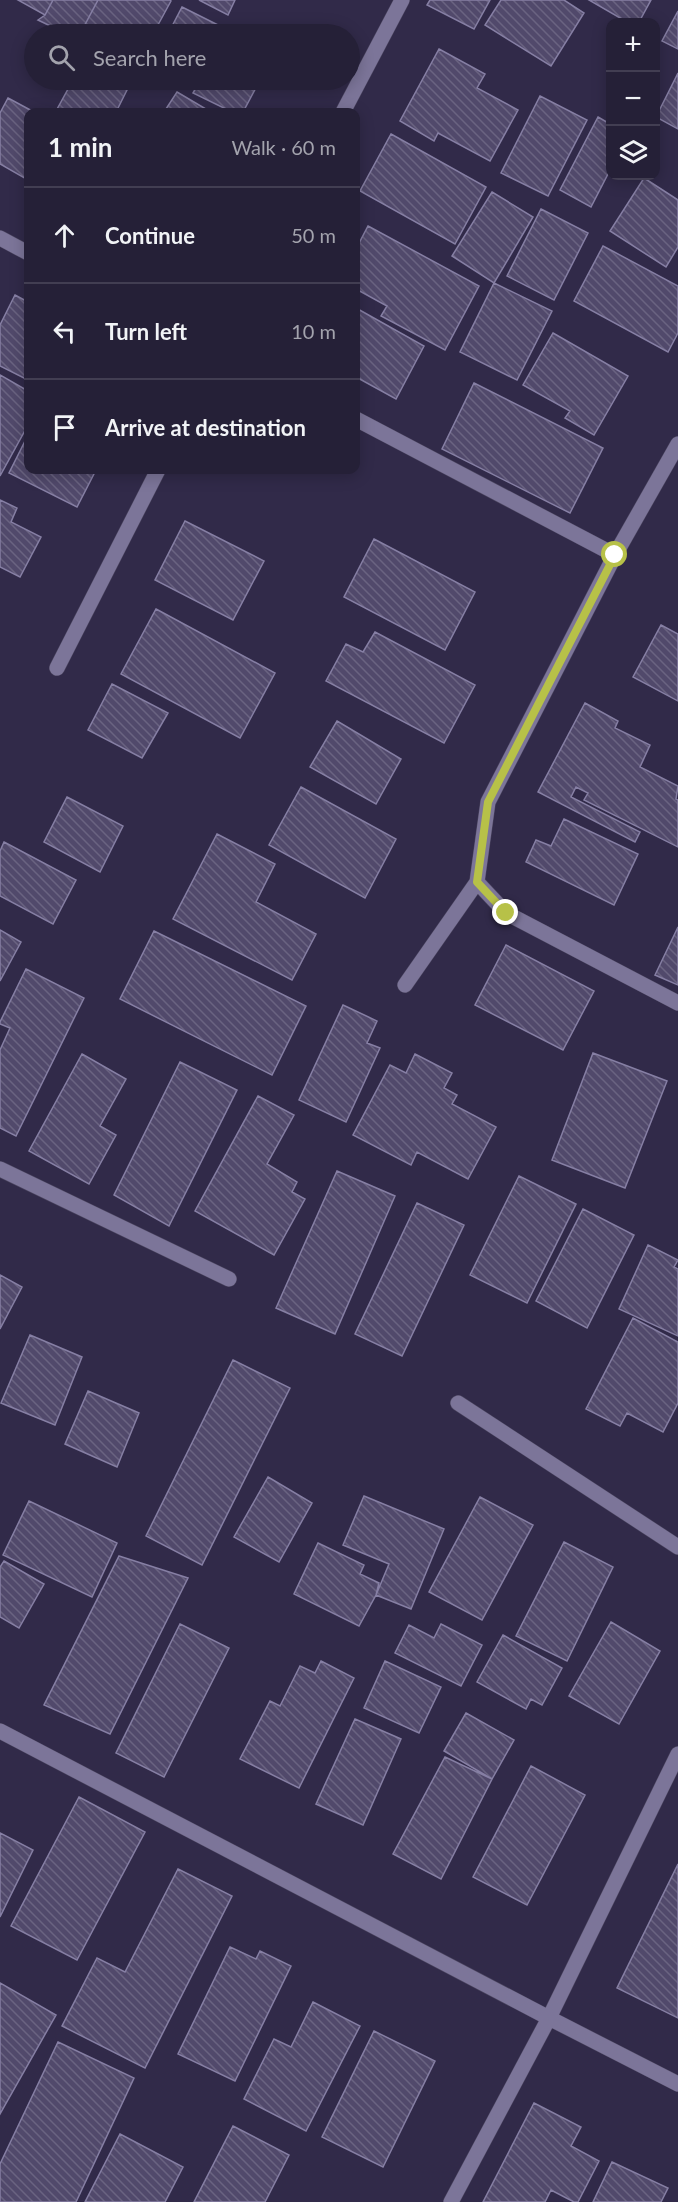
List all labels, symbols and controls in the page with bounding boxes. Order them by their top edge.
map controls [606,18,660,180]
button: + [606,18,660,72]
search box [24,24,360,90]
icon: search [45,41,78,74]
text: Search here [93,44,206,71]
button: − [606,72,660,126]
button: layers [606,126,660,180]
text: 1 min [48,131,112,163]
text: Walk · 60 m [231,135,336,159]
icon: ahead [48,219,81,252]
text: Continue [105,222,195,249]
text: 50 m [291,223,336,247]
icon: left [48,315,81,348]
text: Turn left [105,318,187,345]
text: 10 m [291,319,336,343]
icon: arrive [48,411,81,444]
text: Arrive at destination [105,414,306,441]
route start [601,541,627,567]
route end [492,899,518,925]

